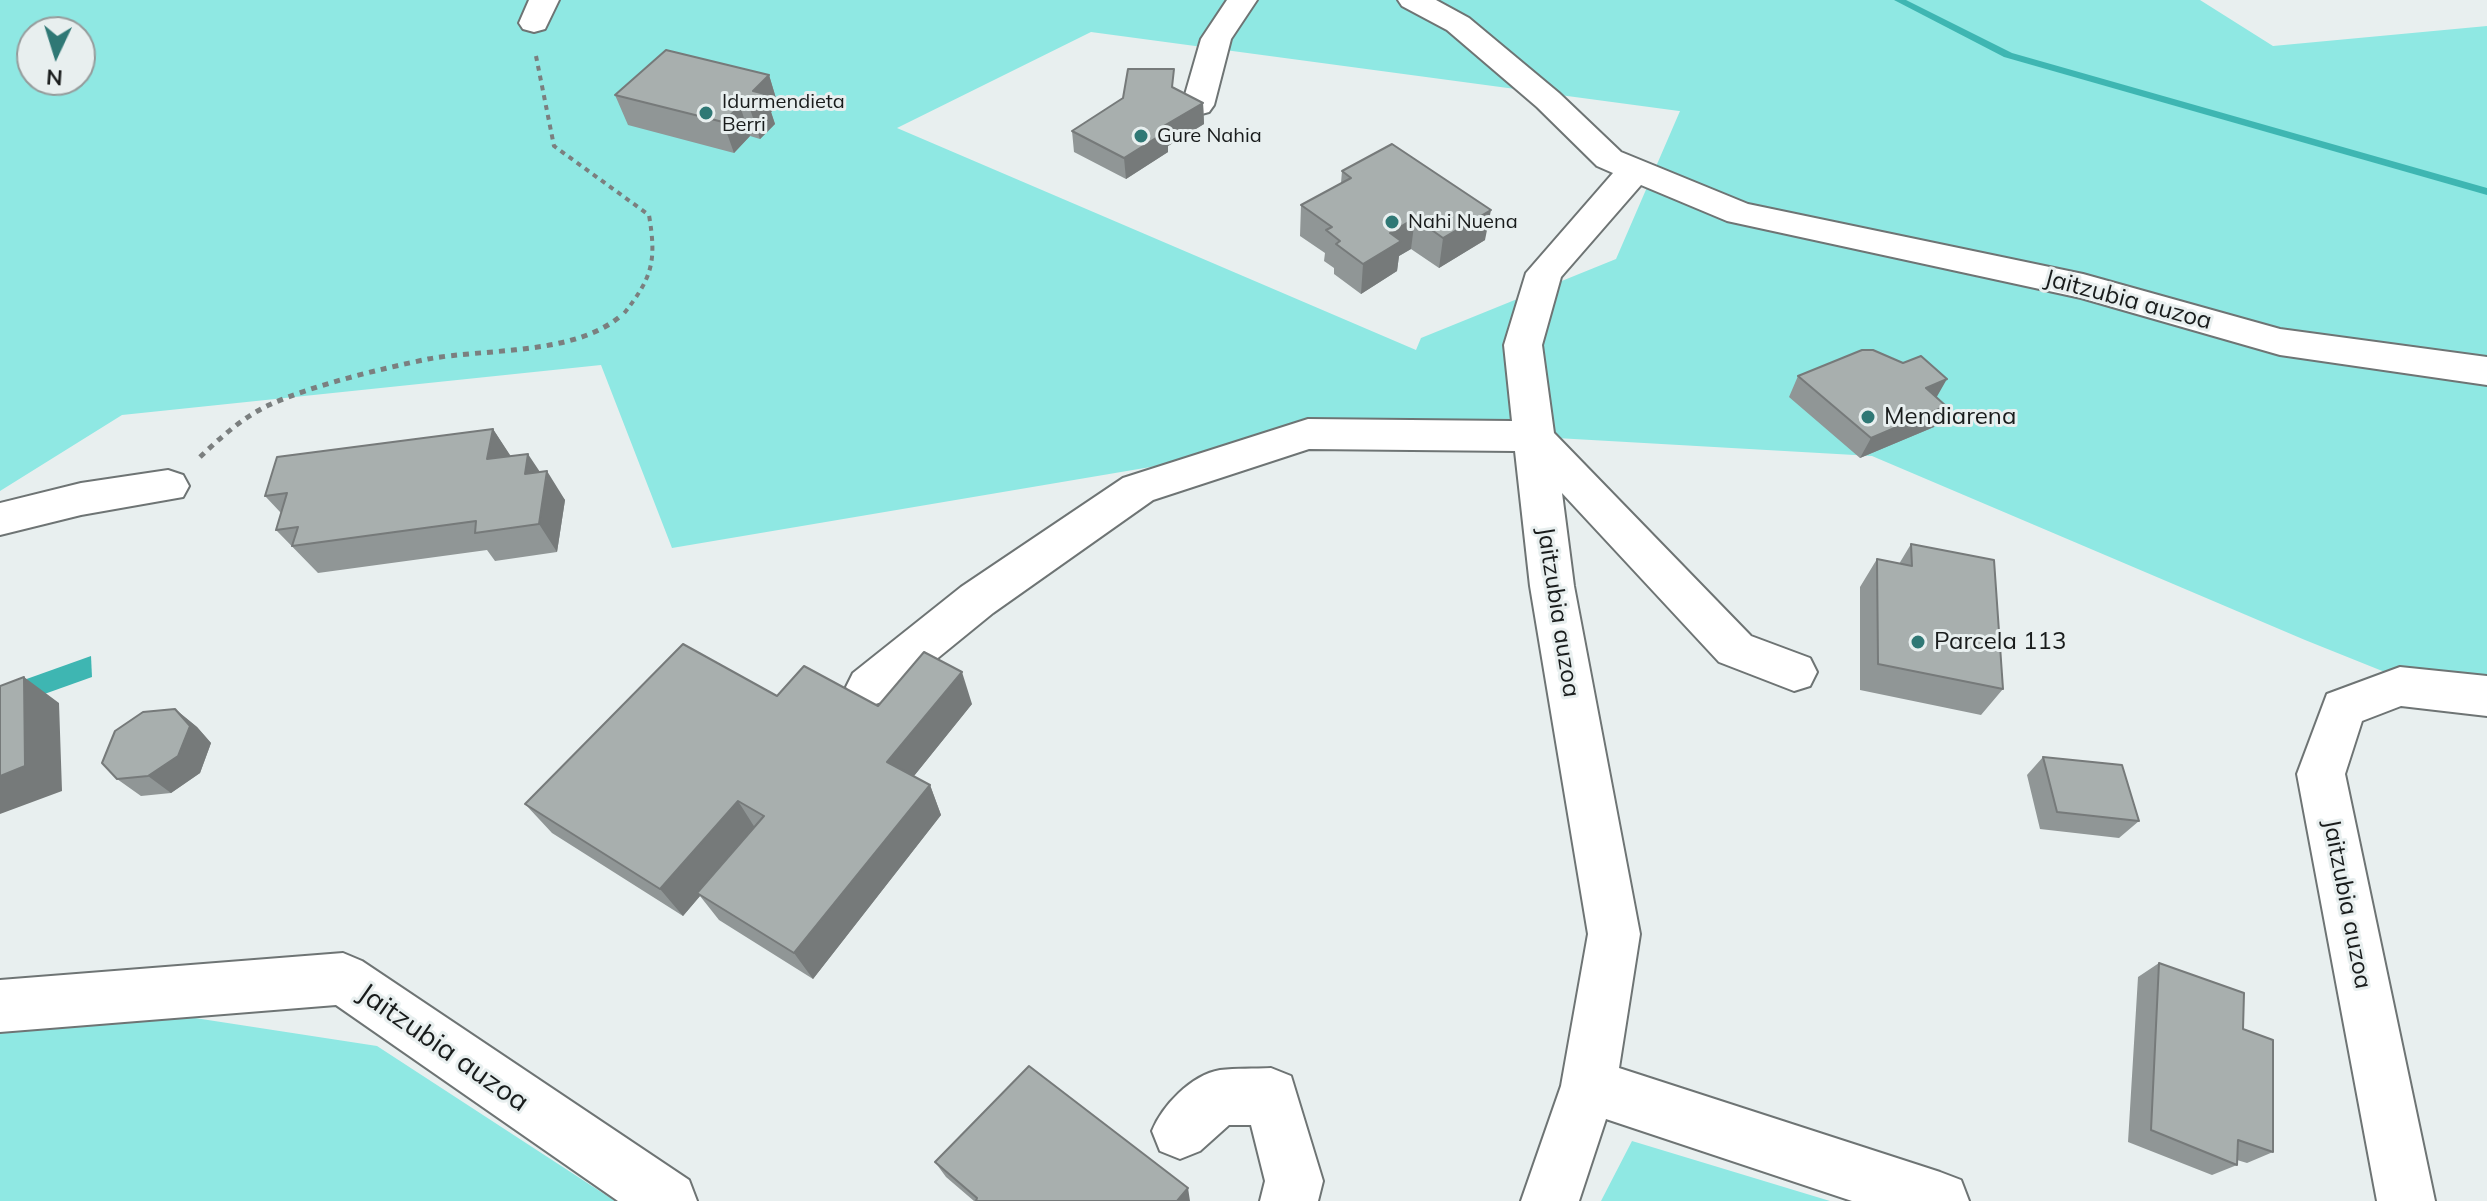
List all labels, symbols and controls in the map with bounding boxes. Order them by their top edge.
north arrow [16,16,96,96]
text: N [45,63,64,92]
place label: Idurmendieta Berri [722,90,845,137]
marker: Idurmendieta Berri [697,104,715,122]
place label: Gure Nahia [1157,124,1262,148]
marker: Gure Nahia [1132,127,1150,145]
place label: Nahi Nuena [1408,210,1518,234]
marker: Nahi Nuena [1383,213,1401,231]
street label: Jaitzubia auzoa [2041,264,2215,336]
place label: Mendiarena [1884,403,2016,431]
marker: Mendiarena [1859,408,1877,426]
street label: Jaitzubia auzoa [1530,525,1586,699]
place label: Parcela 113 [1934,628,2066,656]
marker: Parcela 113 [1909,633,1927,651]
street label: Jaitzubia auzoa [2316,817,2378,991]
street label: Jaitzubia auzoa [351,977,535,1119]

